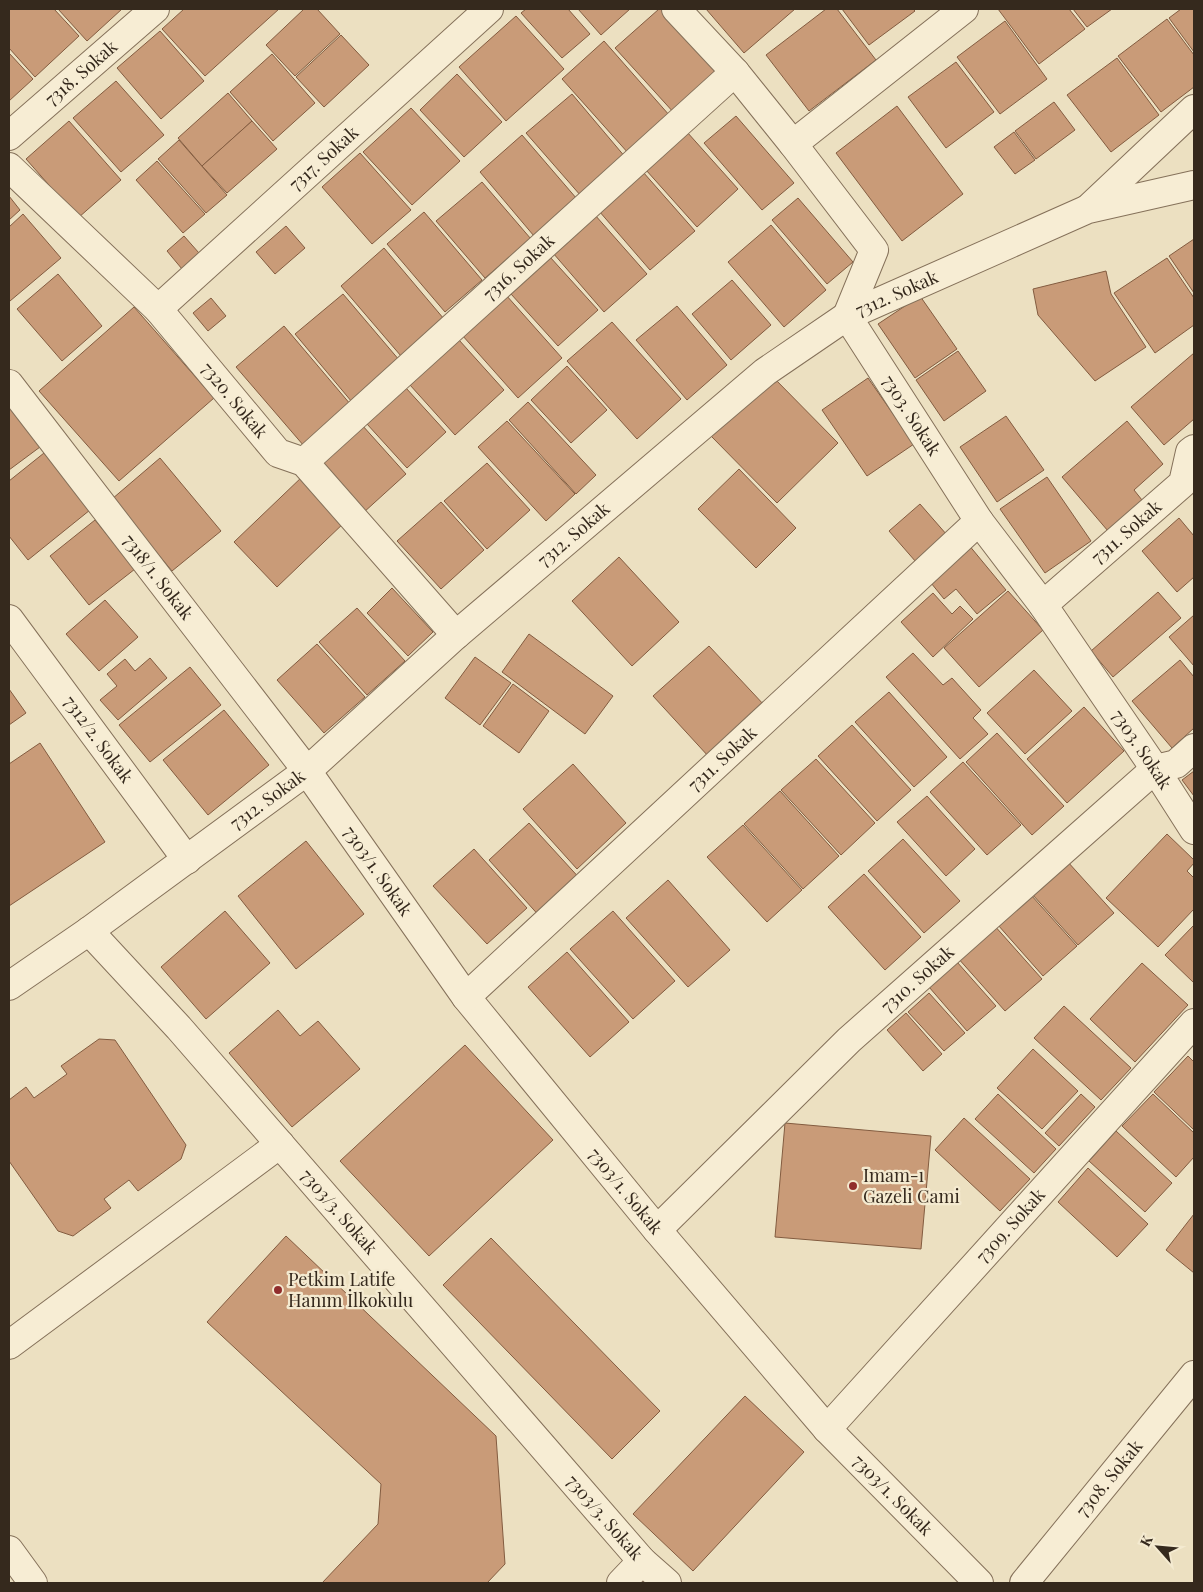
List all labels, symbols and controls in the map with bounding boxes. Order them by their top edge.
street label: 7318. Sokak [39,34,122,110]
street label: 7317. Sokak [283,120,363,196]
street label: 7316. Sokak [478,228,559,305]
street label: 7312. Sokak [852,264,942,322]
street label: 7320. Sokak [196,357,274,443]
street label: 7303. Sokak [877,370,947,460]
street label: 7311. Sokak [1086,494,1166,569]
street label: 7312. Sokak [532,496,614,572]
street label: 7318/1. Sokak [118,529,199,624]
street label: 7312/2. Sokak [59,691,139,788]
street label: 7303. Sokak [1107,705,1178,794]
street label: 7311. Sokak [682,720,762,796]
street label: 7312. Sokak [225,763,310,835]
street label: 7303/1. Sokak [338,821,418,921]
street label: 7310. Sokak [875,939,959,1017]
street label: 7303/1. Sokak [584,1143,669,1239]
street label: 7303/3. Sokak [296,1163,383,1259]
place label: Imam-ı Gazeli Cami [863,1163,960,1208]
marker: Imam-ı Gazeli Cami [847,1180,859,1192]
street label: 7309. Sokak [970,1183,1050,1267]
place label: Petkim Latife Hanım İlkokulu [288,1267,414,1312]
marker: Petkim Latife Hanım İlkokulu [272,1284,284,1296]
street label: 7308. Sokak [1070,1434,1147,1521]
street label: 7303/1. Sokak [848,1449,939,1540]
street label: 7303/3. Sokak [561,1469,649,1565]
north arrow [1133,1522,1183,1572]
text: K [1135,1531,1157,1550]

